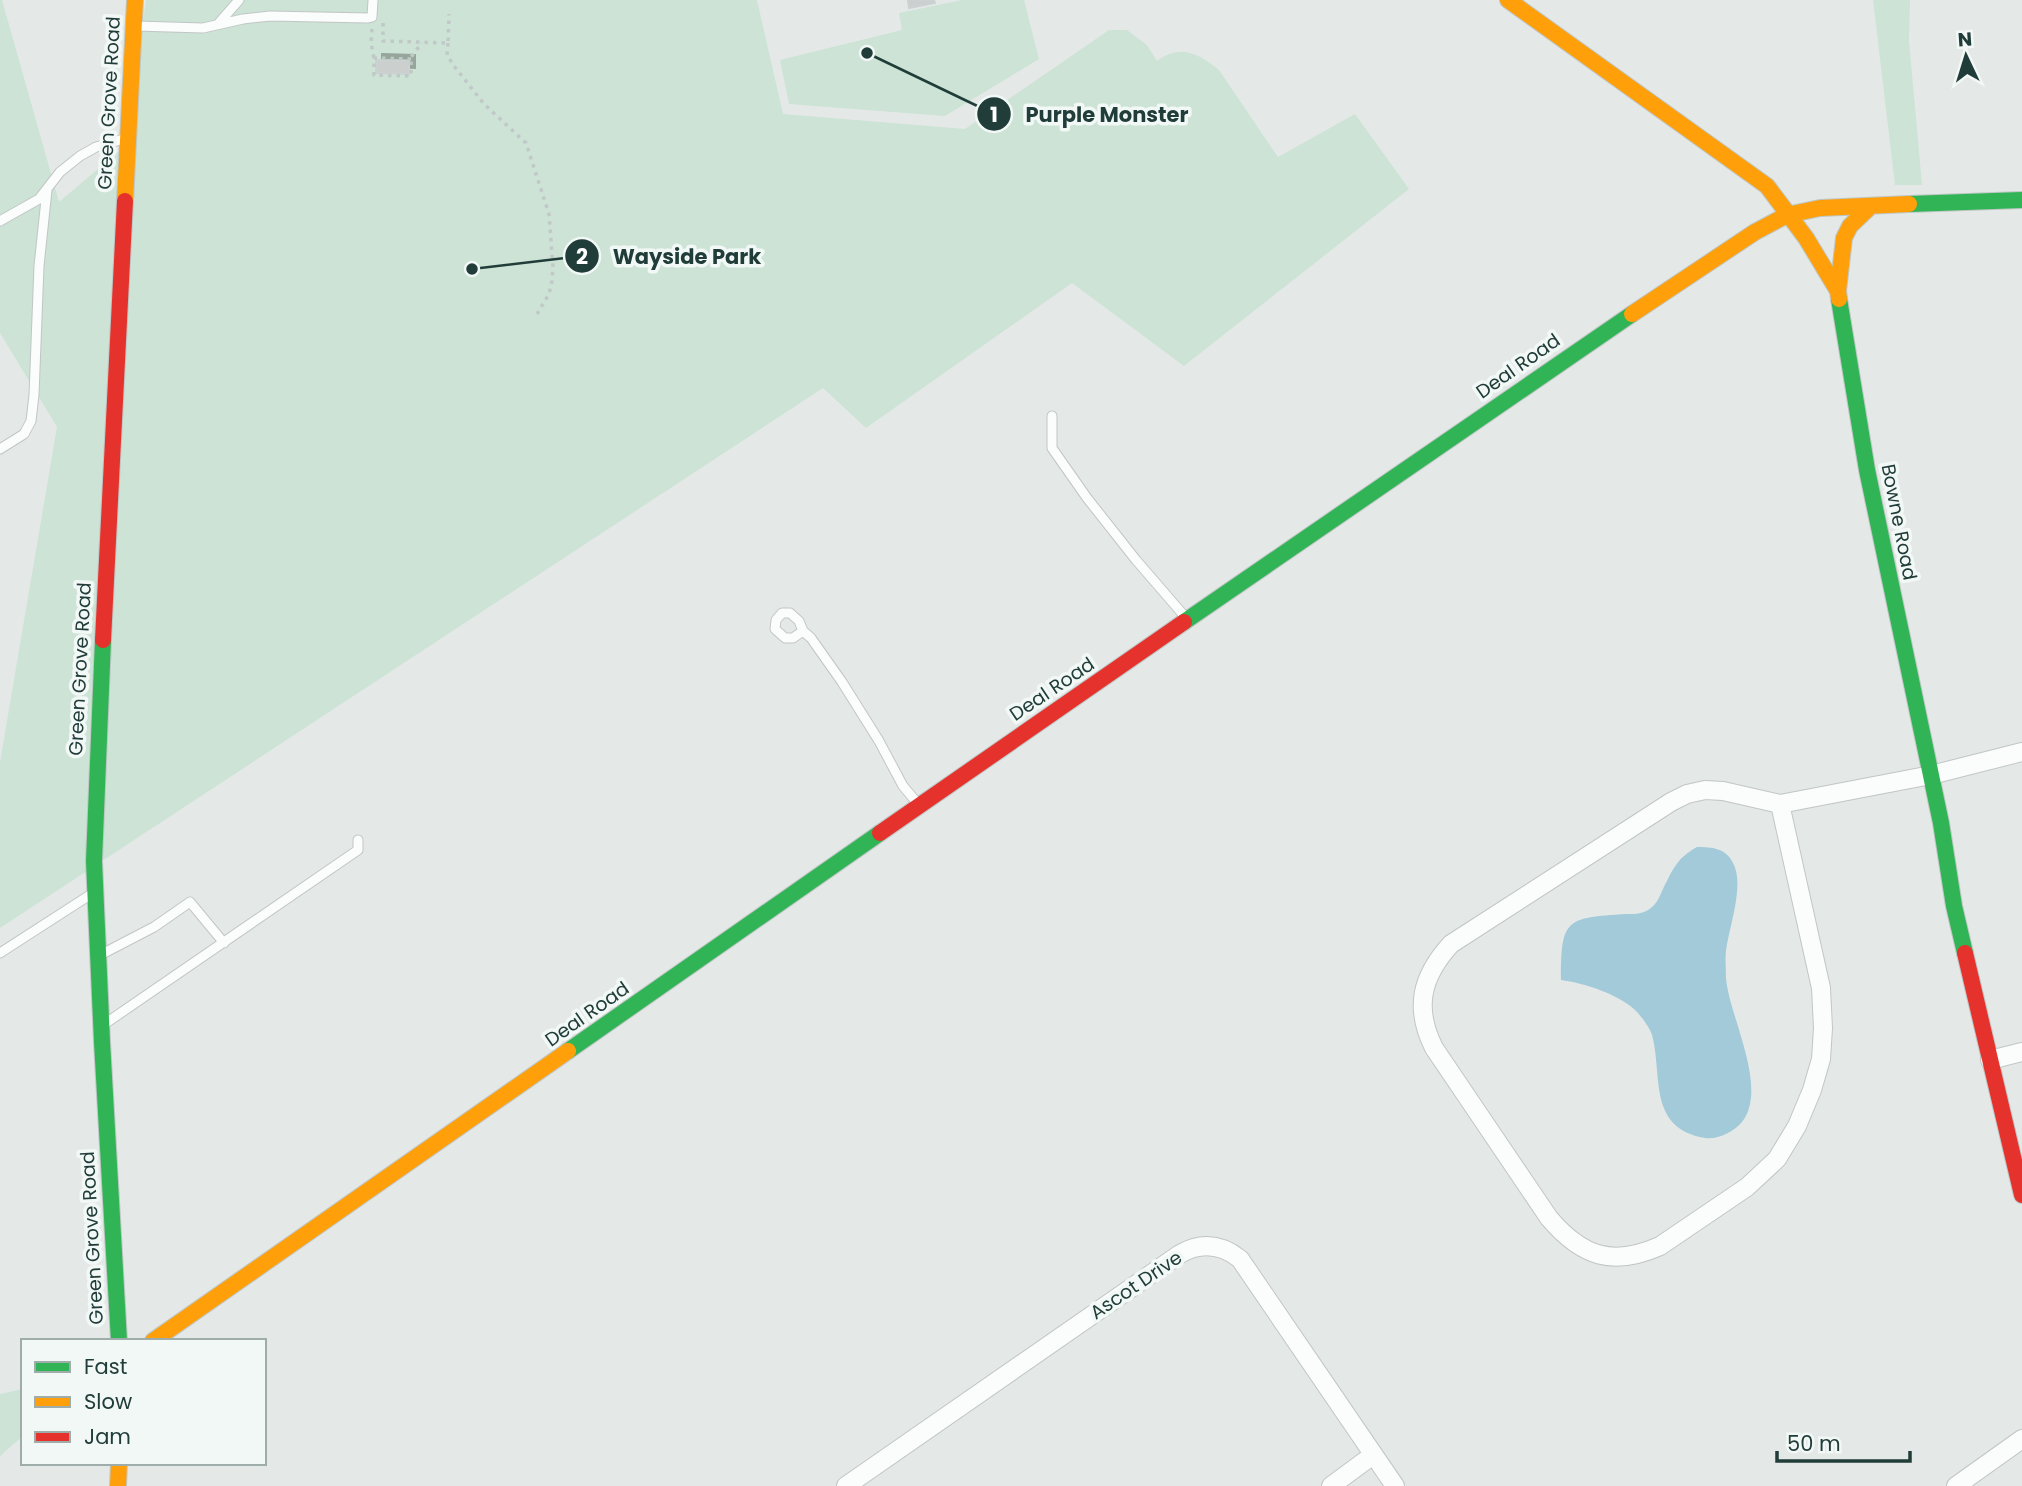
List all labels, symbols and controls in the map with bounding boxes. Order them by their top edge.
street label: Green Grove Road [91,16,127,190]
north arrow [1931,21,2001,91]
text: N [1957,26,1973,54]
callout: Purple Monster [977,93,1203,135]
text: 1 [990,100,998,129]
text: Purple Monster [1025,100,1189,129]
callout: Wayside Park [564,235,776,277]
text: 2 [576,242,588,271]
text: Wayside Park [613,242,761,271]
street label: Deal Road [1470,327,1566,405]
street label: Bowne Road [1875,462,1923,582]
street label: Green Grove Road [62,582,98,756]
street label: Deal Road [1004,651,1100,727]
street label: Deal Road [539,975,635,1053]
street label: Green Grove Road [74,1151,110,1325]
street label: Ascot Drive [1084,1244,1188,1326]
legend [21,1339,266,1465]
text: Fast [84,1352,127,1381]
text: Slow [84,1387,132,1416]
scale bar [1777,1420,1910,1464]
text: Jam [84,1422,131,1451]
text: 50 m [1787,1429,1841,1458]

